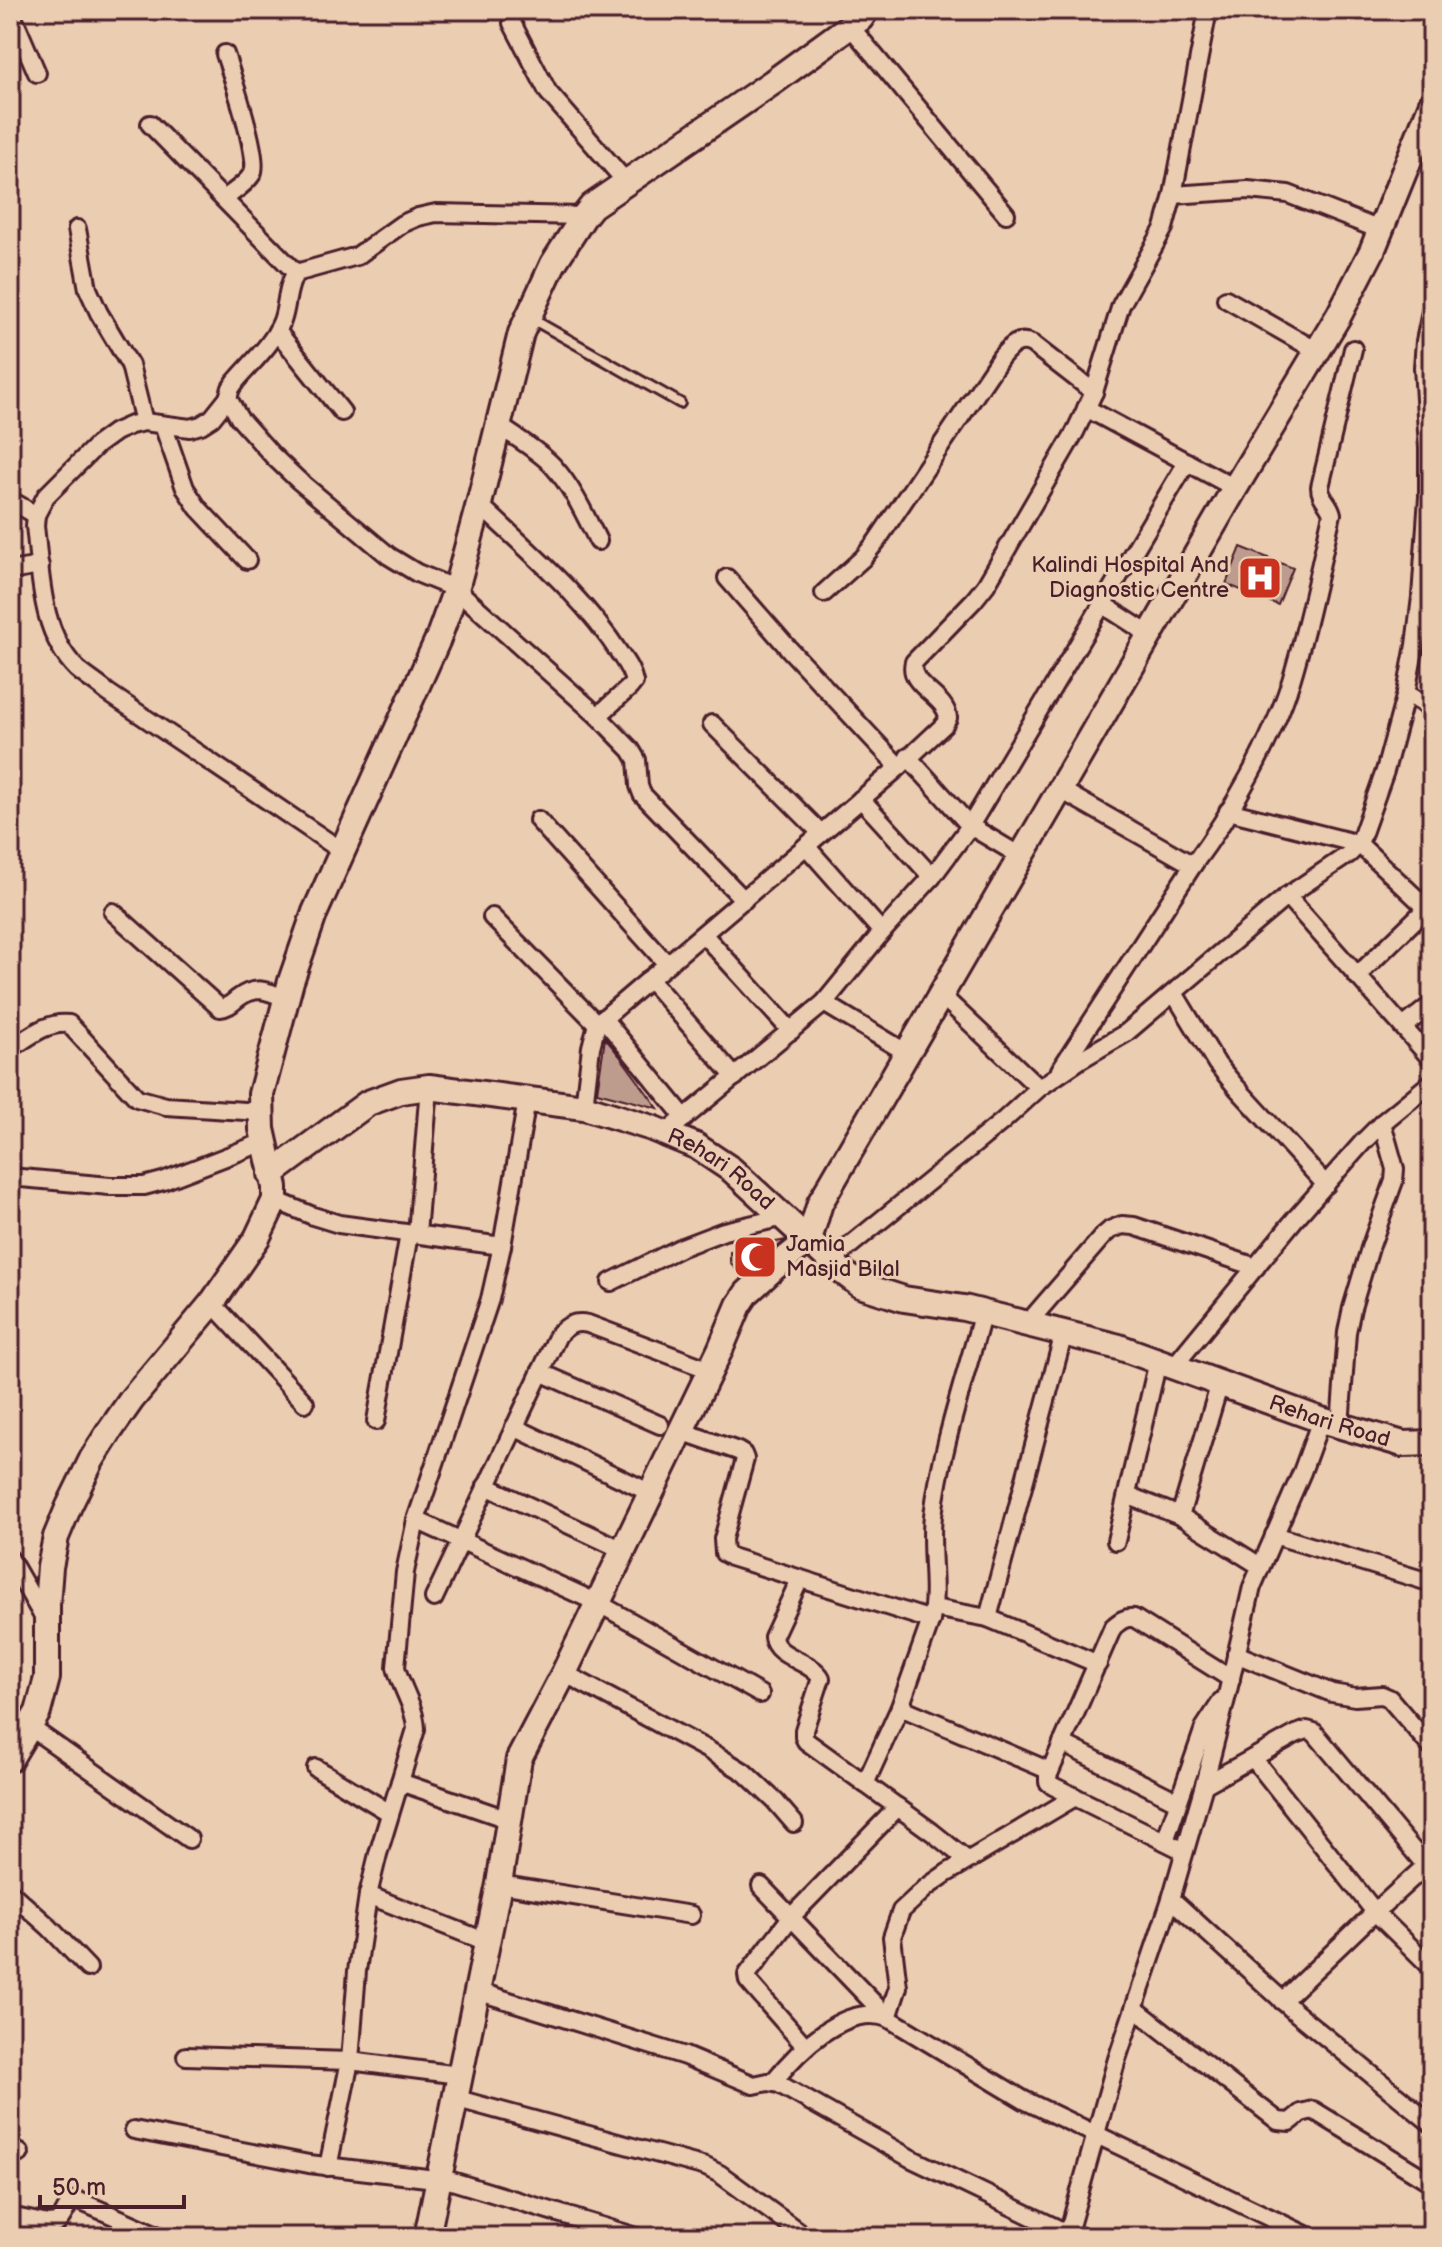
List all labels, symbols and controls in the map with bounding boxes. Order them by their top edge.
place label: Kalindi Hospital And Diagnostic Centre [1031,552,1229,604]
hospital icon: Kalindi Hospital And Diagnostic Centre [1236,554,1284,602]
street label: Rehari Road [664,1122,780,1216]
place label: Jamia Masjid Bilal [786,1231,900,1283]
mosque icon: Jamia Masjid Bilal [731,1233,779,1281]
street label: Rehari Road [1265,1389,1393,1453]
scale bar [40,2159,184,2209]
text: 50 m [52,2173,106,2202]

